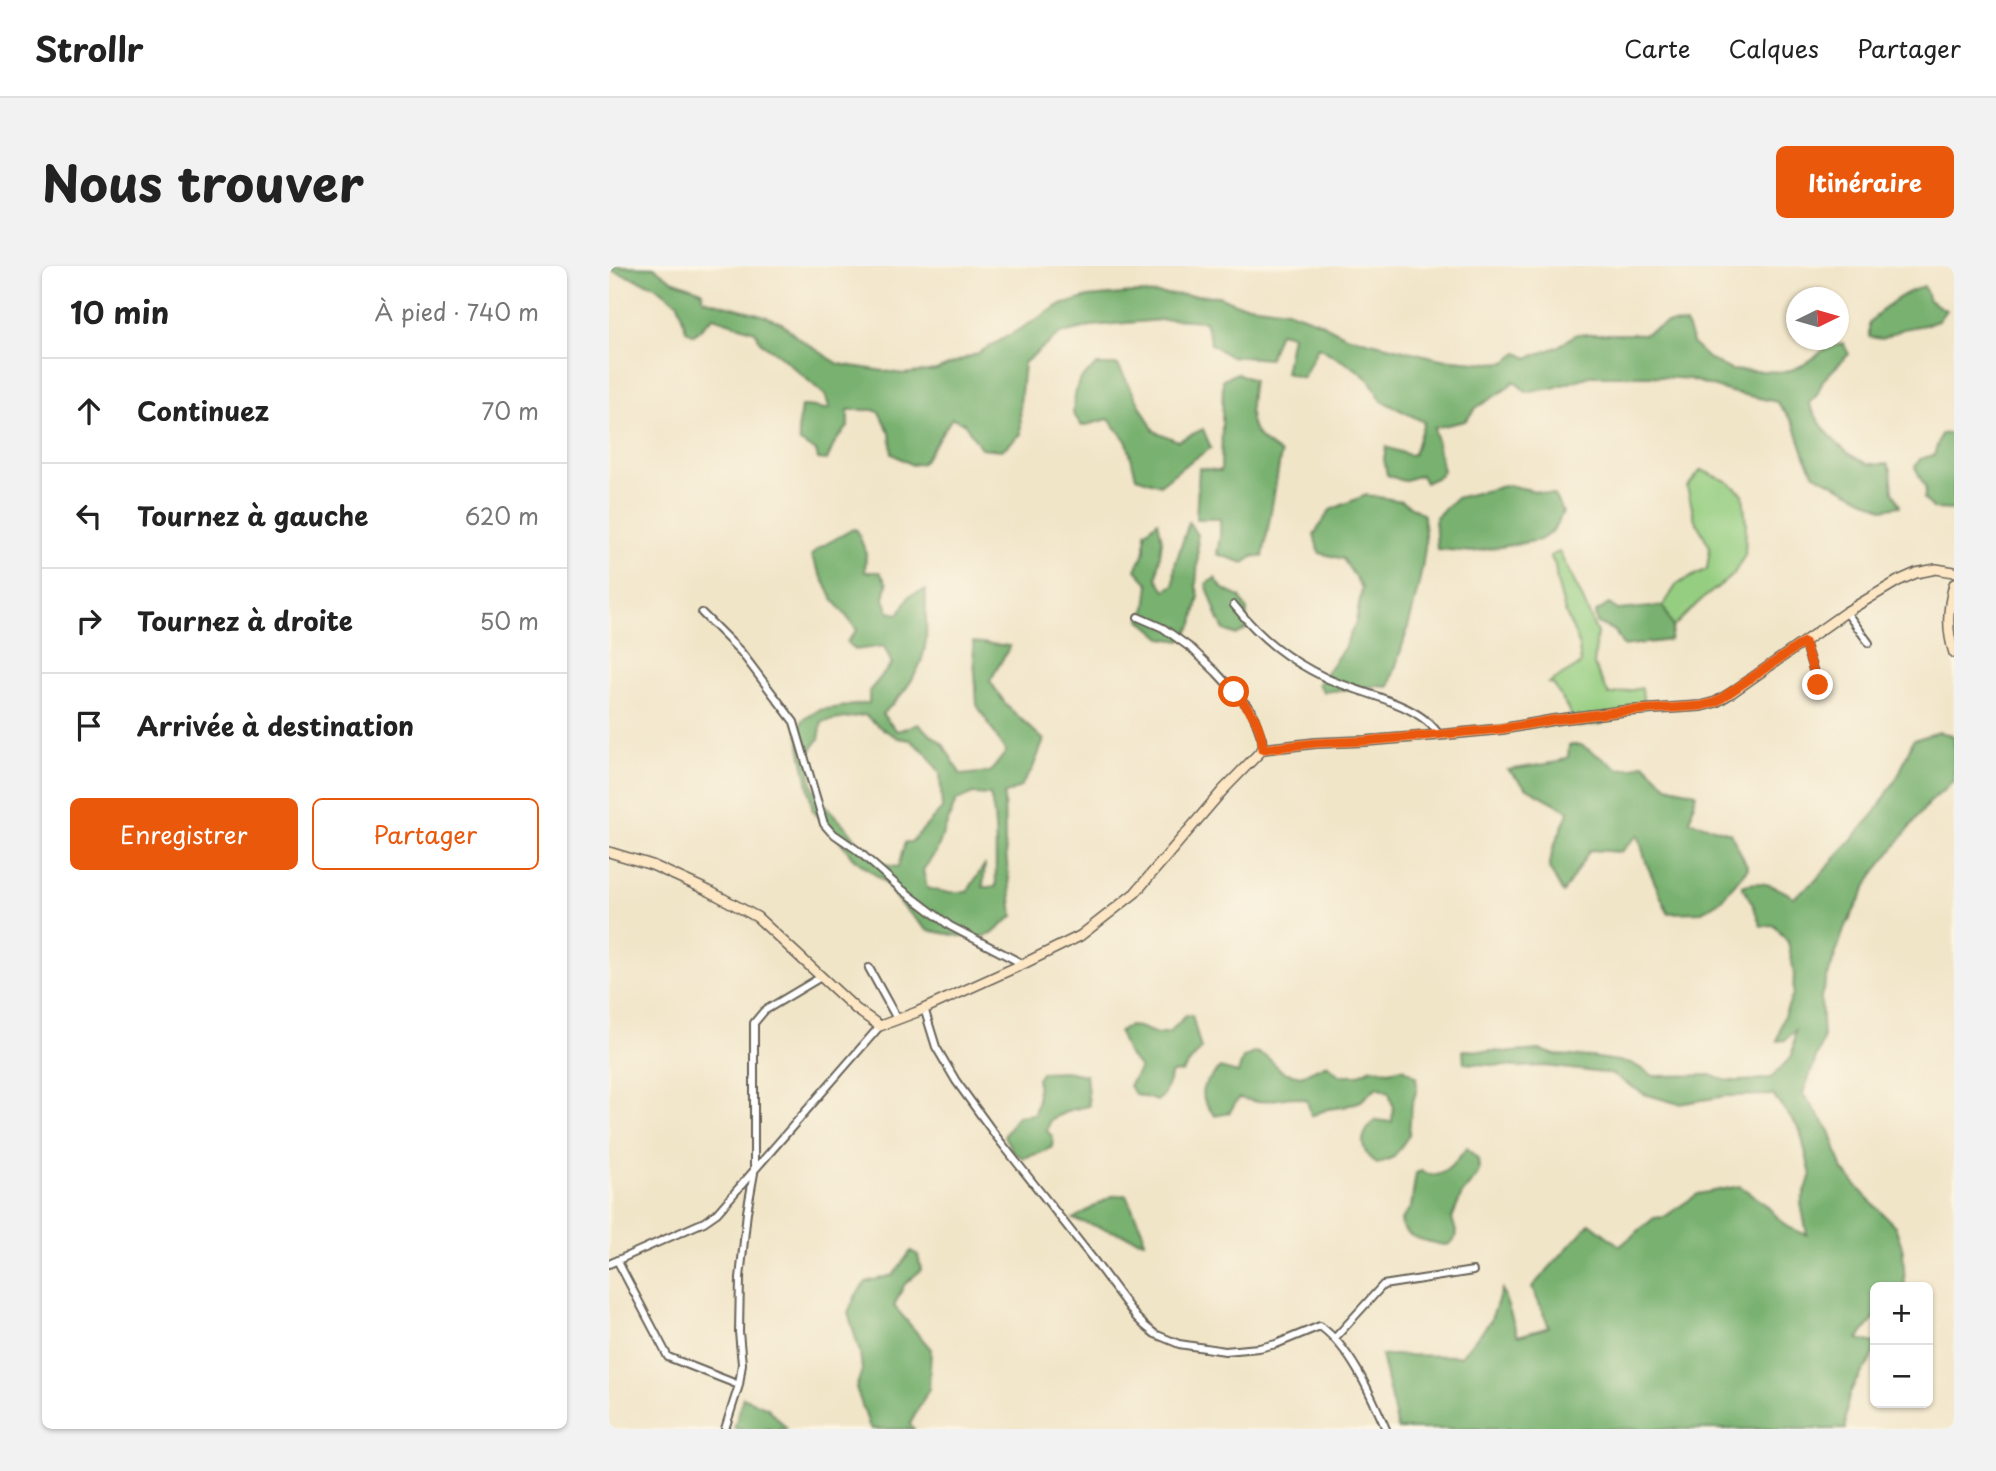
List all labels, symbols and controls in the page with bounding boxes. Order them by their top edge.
text: Strollr [35,23,144,73]
text: Carte [1624,30,1690,66]
text: Calques [1728,30,1819,66]
text: Partager [1857,30,1961,66]
text: Nous trouver [42,145,364,219]
button: Itinéraire [1776,146,1954,218]
north arrow [1786,287,1849,350]
text: 10 min [70,289,169,334]
text: À pied · 740 m [375,294,539,329]
text: Continuez [137,391,269,430]
icon: ahead [70,392,108,430]
text: 70 m [481,393,539,428]
text: Tournez à gauche [137,496,368,535]
icon: left [70,497,108,535]
text: 620 m [465,498,539,533]
text: Tournez à droite [137,601,353,640]
icon: right [70,602,108,640]
text: 50 m [479,603,539,638]
route end [1802,669,1833,700]
route start [1218,676,1249,707]
text: Arrivée à destination [137,706,414,745]
icon: arrive [70,707,108,745]
button: Enregistrer [70,798,298,870]
button: Partager [312,798,539,870]
map controls [1870,1282,1933,1408]
button: + [1870,1282,1933,1345]
button: − [1870,1345,1933,1408]

